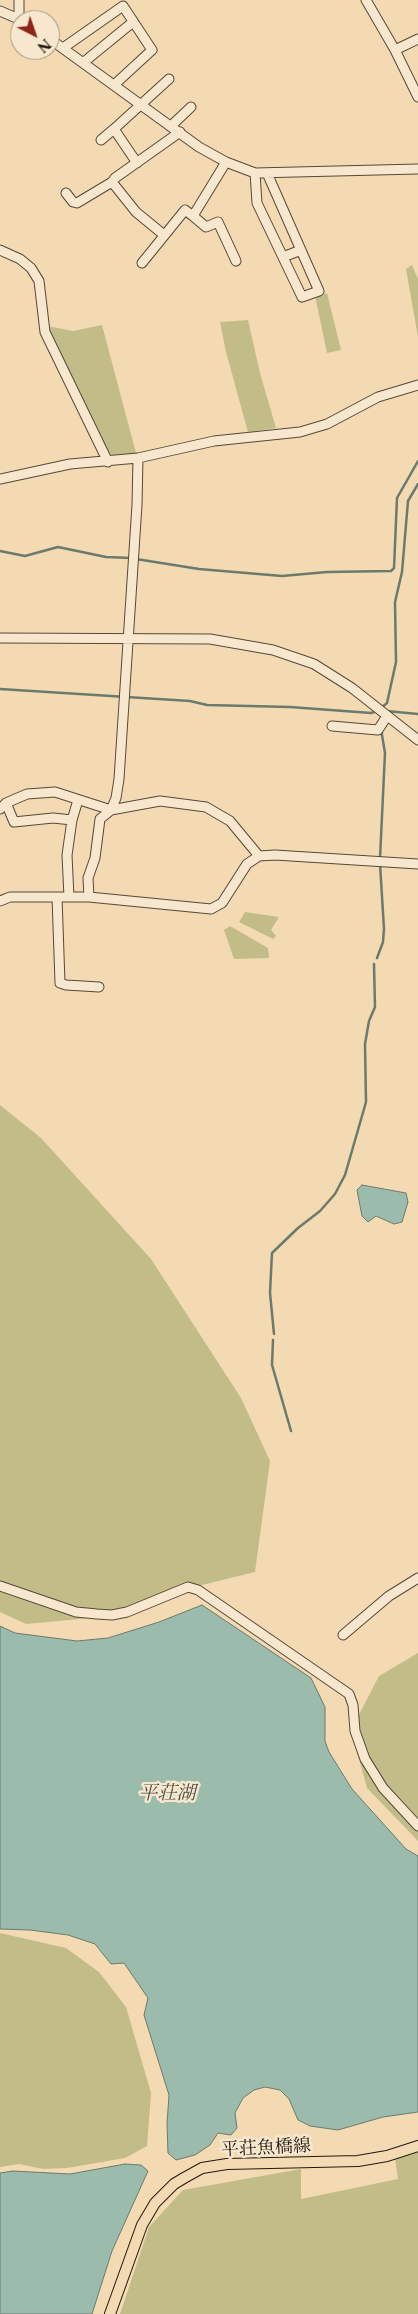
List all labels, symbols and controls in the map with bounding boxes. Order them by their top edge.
north arrow [10,10,60,60]
text: N [34,35,55,56]
water label: 平荘湖 [139,1783,195,1805]
street label: 平荘魚橋線 [220,2135,312,2161]

